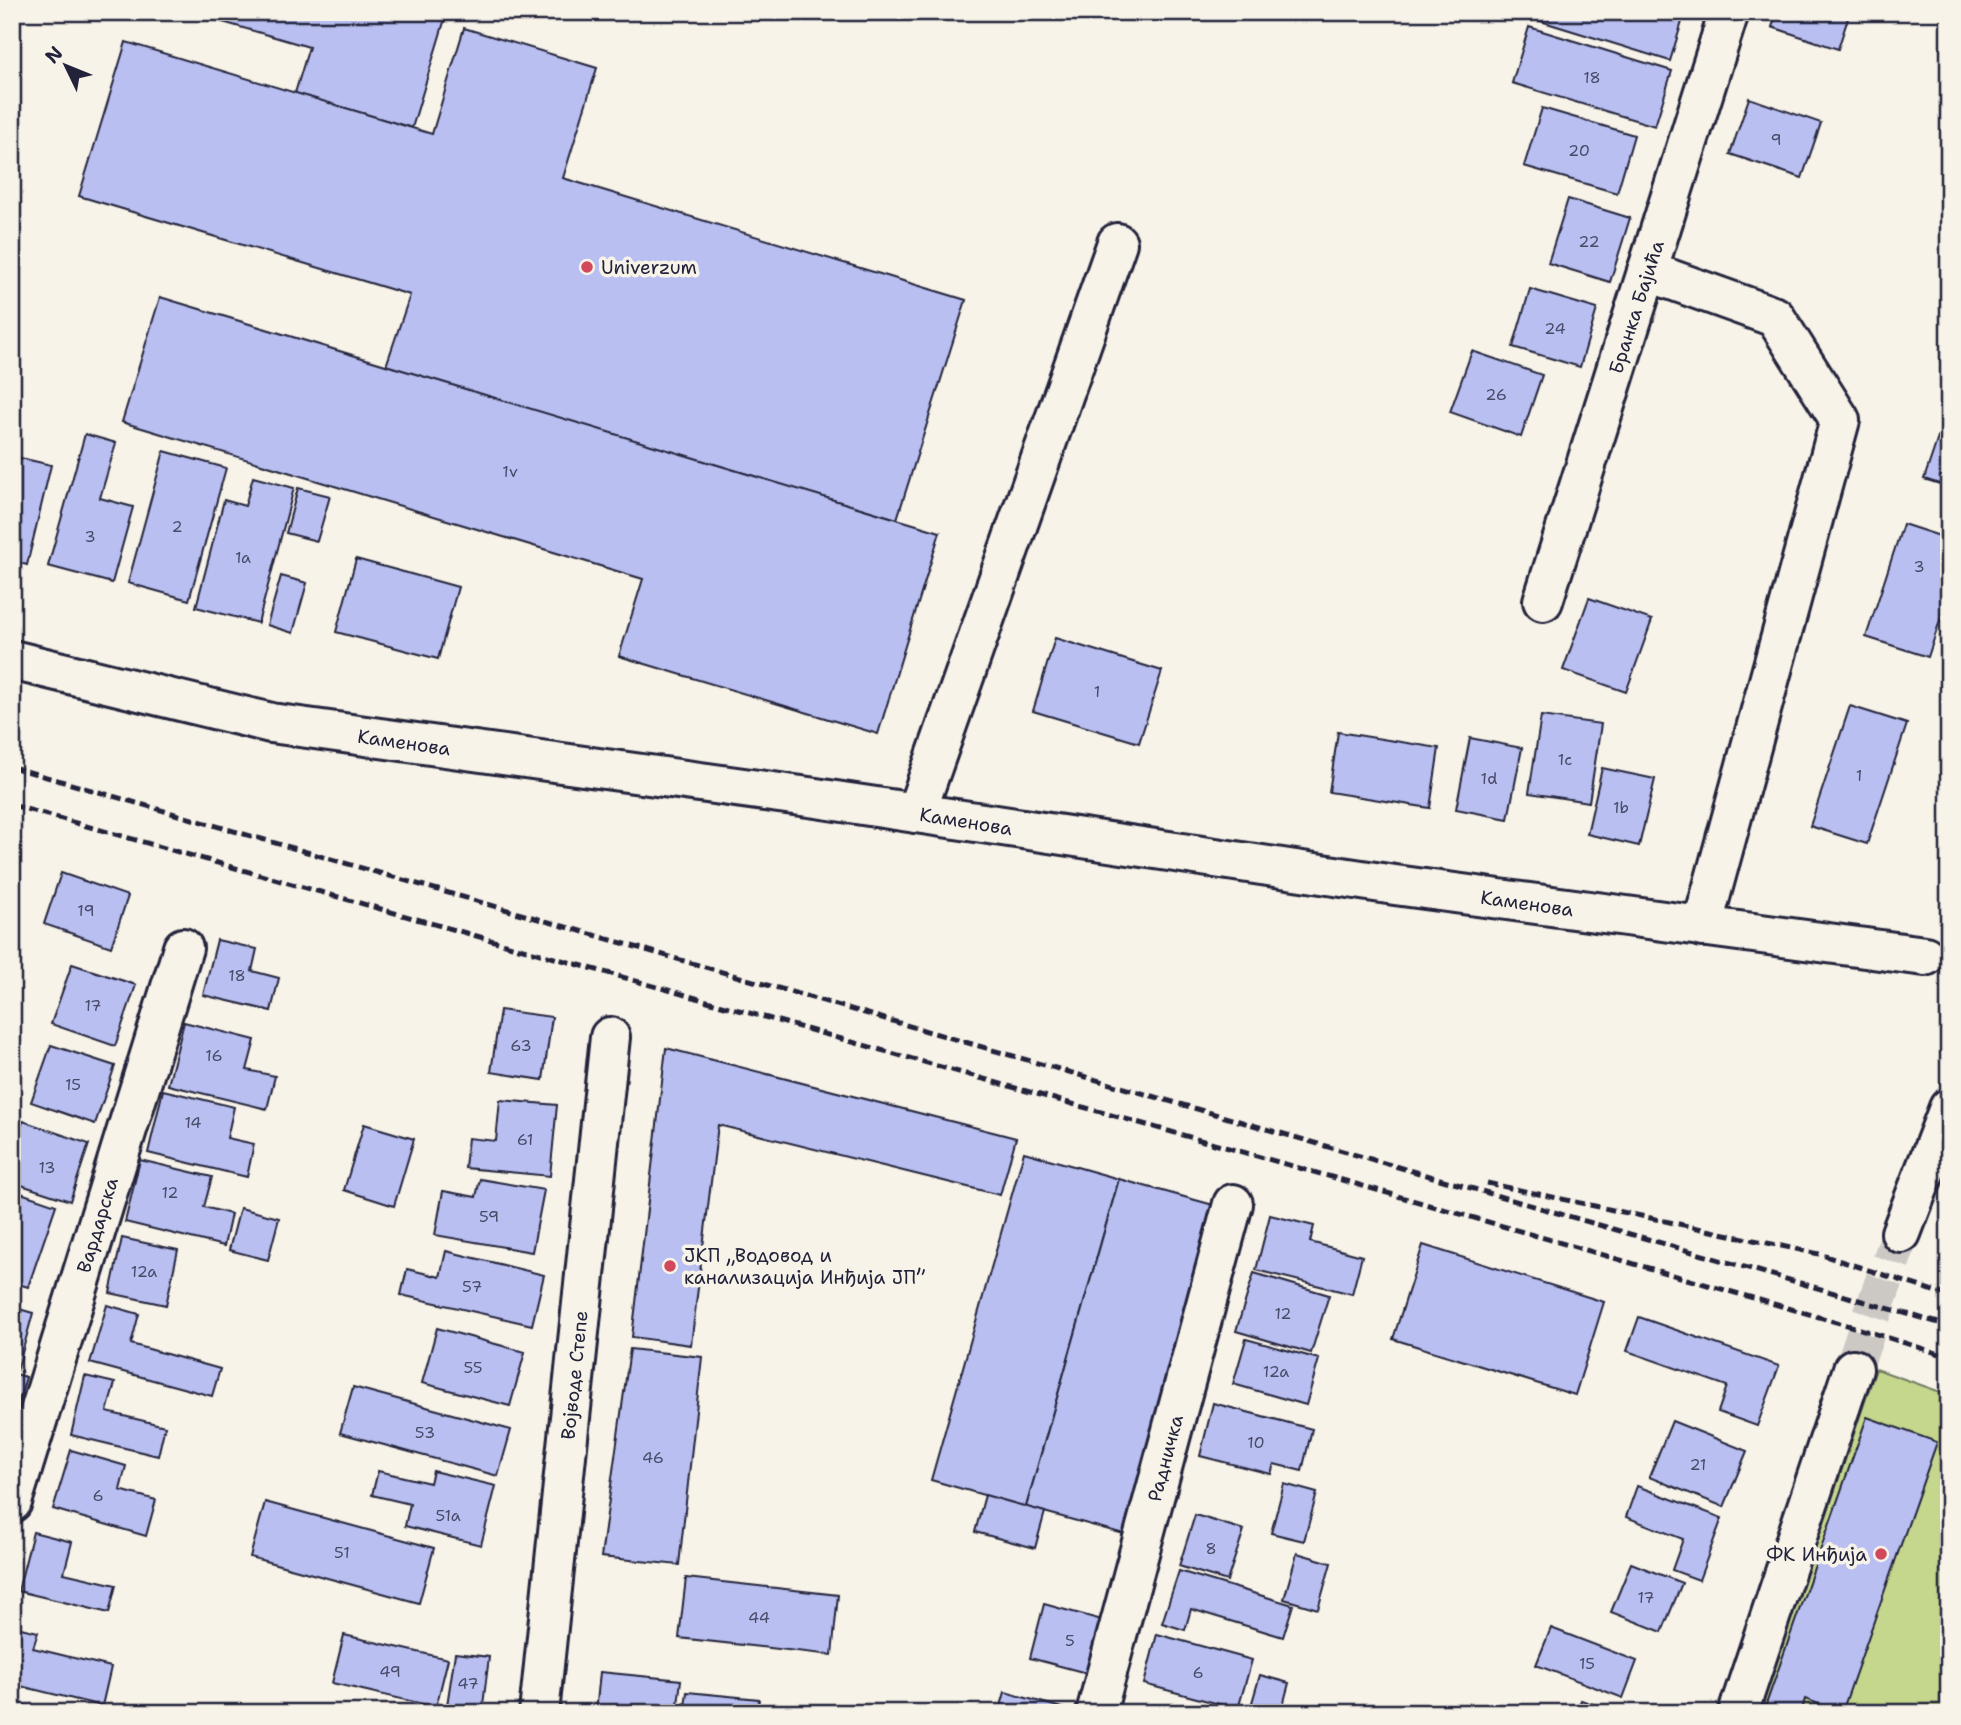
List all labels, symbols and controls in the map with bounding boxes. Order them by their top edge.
north arrow [32,32,102,102]
text: N [40,41,68,69]
house number: 18 [1583,67,1601,88]
house number: 9 [1770,129,1782,150]
house number: 20 [1568,140,1590,161]
house number: 22 [1578,231,1600,252]
street label: Бранка Бајића [1603,237,1670,377]
place label: Univerzum [601,255,697,280]
marker: Univerzum [579,259,595,275]
house number: 24 [1544,318,1566,339]
house number: 26 [1485,384,1507,405]
house number: 1v [502,461,518,482]
house number: 2 [171,516,183,537]
house number: 3 [84,526,96,547]
house number: 1a [235,547,251,568]
house number: 3 [1913,556,1925,577]
house number: 1 [1094,681,1100,702]
street label: Каменова [356,724,452,761]
house number: 1c [1558,749,1572,770]
house number: 1 [1856,765,1862,786]
house number: 1d [1481,768,1497,789]
house number: 1b [1613,797,1629,818]
street label: Каменова [918,802,1014,841]
street label: Каменова [1479,885,1575,922]
house number: 19 [77,900,95,921]
house number: 18 [228,965,246,986]
house number: 17 [84,995,102,1016]
house number: 63 [510,1035,532,1056]
house number: 16 [205,1045,223,1066]
house number: 15 [65,1074,81,1095]
house number: 14 [184,1112,202,1133]
house number: 61 [517,1129,533,1150]
house number: 13 [38,1157,56,1178]
street label: Вардарска [71,1174,124,1276]
house number: 12 [161,1182,179,1203]
house number: 59 [479,1206,499,1227]
place label: ЈКП „Водовод и канализација Инђија ЈП” [684,1243,926,1290]
marker: ЈКП „Водовод и канализација Инђија ЈП” [662,1258,678,1274]
house number: 12a [131,1261,157,1282]
house number: 57 [462,1276,482,1297]
house number: 12 [1274,1303,1292,1324]
street label: Војводе Степе [555,1309,594,1441]
house number: 55 [463,1357,483,1378]
house number: 12a [1263,1361,1289,1382]
street label: Радничка [1142,1412,1189,1504]
house number: 53 [415,1422,435,1443]
house number: 10 [1247,1432,1265,1453]
house number: 46 [642,1447,664,1468]
house number: 21 [1689,1454,1707,1475]
house number: 6 [92,1485,104,1506]
house number: 51a [435,1505,461,1526]
house number: 8 [1205,1538,1217,1559]
house number: 51 [334,1542,350,1563]
place label: ФК Инђија [1766,1542,1867,1567]
marker: ФК Инђија [1873,1546,1889,1562]
house number: 17 [1637,1587,1655,1608]
house number: 44 [748,1607,770,1628]
house number: 5 [1065,1630,1075,1651]
house number: 15 [1579,1653,1595,1674]
house number: 49 [379,1661,401,1682]
house number: 6 [1192,1662,1204,1683]
house number: 47 [457,1673,479,1694]

